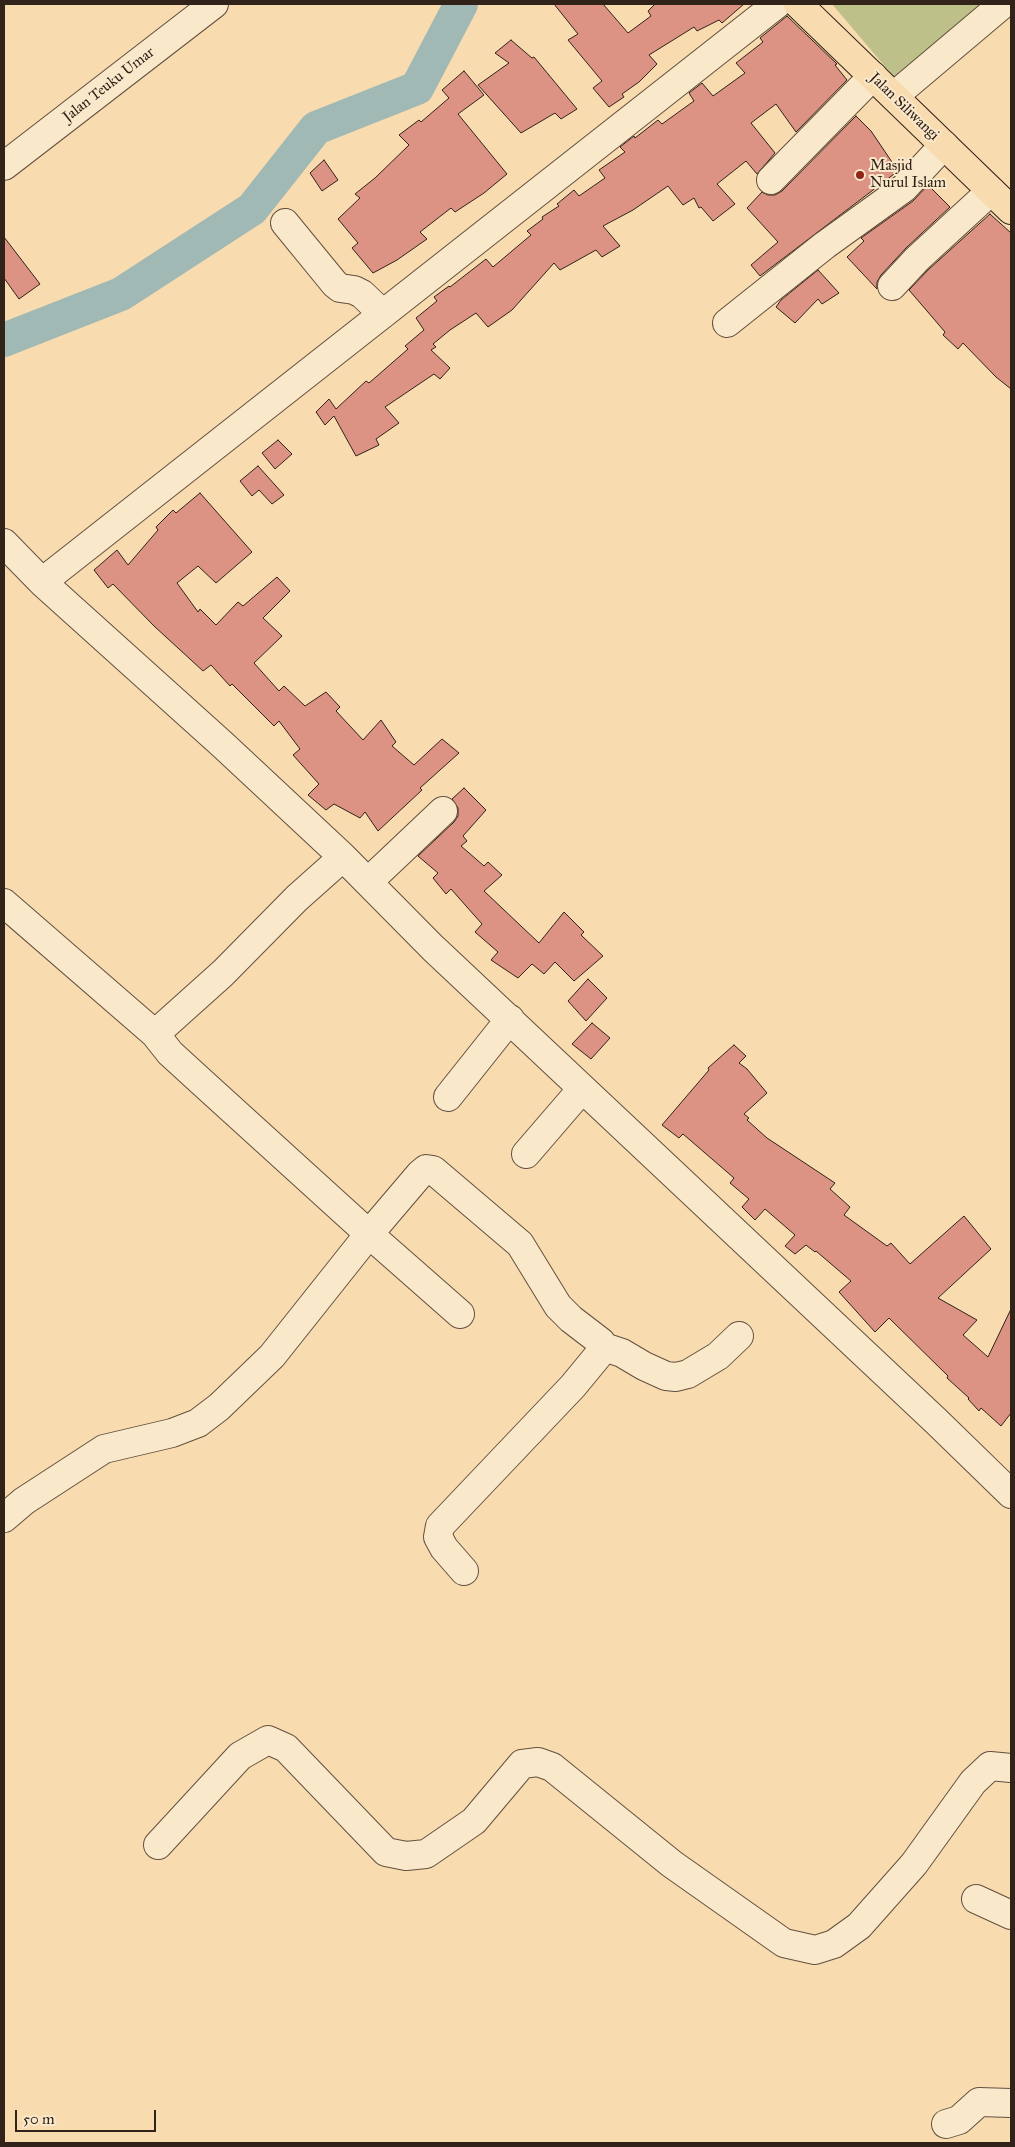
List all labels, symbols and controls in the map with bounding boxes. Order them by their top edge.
street label: Jalan Teuku Umar [60,44,158,126]
street label: Jalan Siliwangi [865,69,943,145]
place label: Masjid Nurul Islam [870,157,946,192]
marker: Masjid Nurul Islam [854,169,866,181]
scale bar [18,2100,159,2132]
text: 50 m [23,2110,55,2128]

